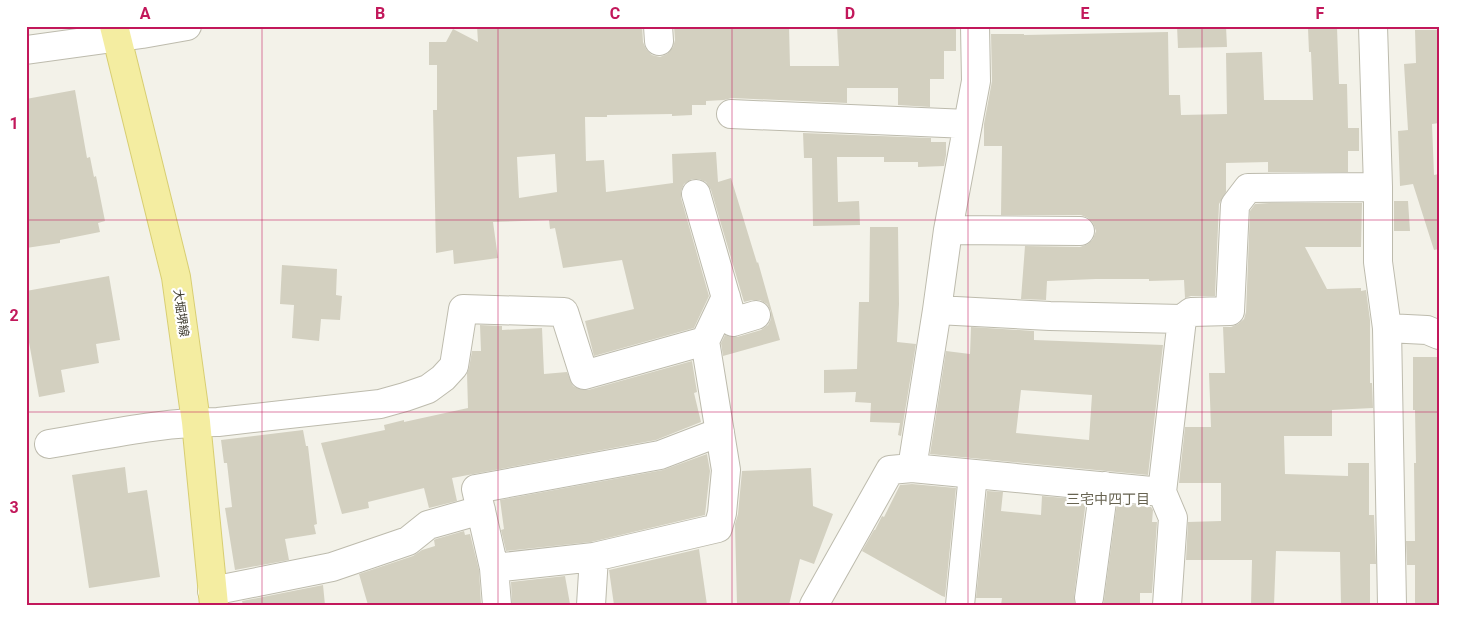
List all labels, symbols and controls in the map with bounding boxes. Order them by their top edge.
text: A [140,4,151,23]
text: B [375,4,385,23]
text: C [610,4,620,23]
text: D [845,4,855,23]
text: E [1081,4,1090,23]
text: F [1316,4,1325,23]
text: 1 [9,114,19,133]
street label: 大堀堺線 [171,288,191,338]
text: 2 [9,306,19,325]
district label: 三宅中四丁目 [1066,491,1150,507]
text: 3 [9,498,19,517]

